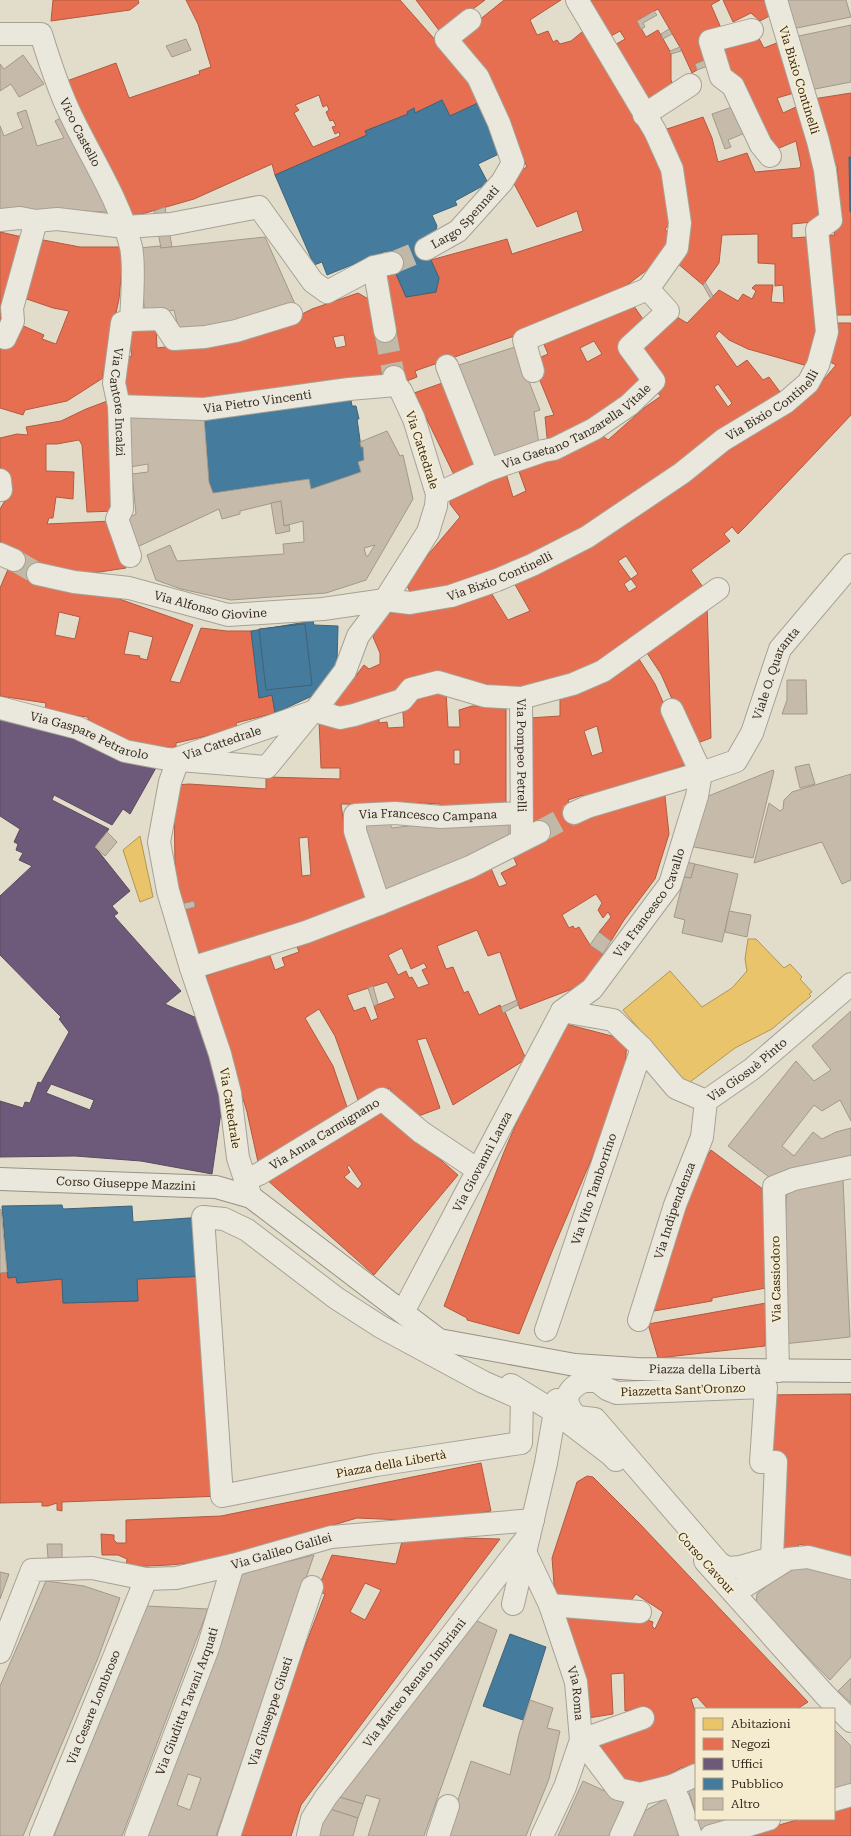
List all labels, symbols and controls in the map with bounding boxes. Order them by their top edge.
street label: Via Bixio Continelli [776,24,822,136]
street label: Vico Castello [57,96,103,169]
street label: Largo Spennati [429,183,502,252]
street label: Via Cantore Incalzi [107,347,127,457]
street label: Via Bixio Continelli [723,367,821,444]
street label: Via Gaetano Tanzarella Vitale [500,381,654,472]
street label: Via Pietro Vincenti [202,387,313,416]
street label: Via Cattedrale [403,409,441,491]
street label: Via Bixio Continelli [445,549,555,604]
street label: Via Alfonso Giovine [152,588,268,623]
street label: Viale O. Quaranta [750,624,803,722]
street label: Via Pompeo Petrelli [514,698,529,812]
street label: Via Gaspare Petrarolo [29,709,150,762]
street label: Via Cattedrale [181,723,263,763]
street label: Via Francesco Campana [358,806,498,824]
street label: Via Francesco Cavallo [611,847,688,960]
street label: Via Giosuè Pinto [705,1035,790,1105]
street label: Via Cattedrale [217,1067,243,1150]
street label: Via Anna Carmignano [267,1095,382,1173]
street label: Via Giovanni Lanza [450,1109,515,1214]
street label: Via Vito Tamborrino [568,1131,620,1247]
street label: Via Indipendenza [651,1160,698,1261]
street label: Corso Giuseppe Mazzini [56,1174,196,1193]
street label: Via Cassiodoro [768,1236,784,1322]
street label: Piazza della Libertà [649,1362,761,1377]
street label: Piazzetta Sant'Oronzo [620,1381,746,1399]
street label: Piazza della Libertà [335,1447,448,1481]
street label: Corso Cavour [675,1529,737,1597]
street label: Via Galileo Galilei [230,1530,333,1572]
street label: Via Matteo Renato Imbriani [360,1615,469,1750]
street label: Via Giuditta Tavani Arquati [153,1626,221,1777]
street label: Via Cesare Lombroso [64,1648,123,1767]
street label: Via Giuseppe Giusti [246,1655,295,1768]
street label: Via Roma [564,1664,586,1721]
legend [695,1708,835,1820]
text: Abitazioni [731,1717,791,1731]
text: Negozi [731,1737,771,1751]
text: Uffici [731,1757,763,1771]
text: Pubblico [731,1777,783,1791]
text: Altro [731,1797,760,1811]

